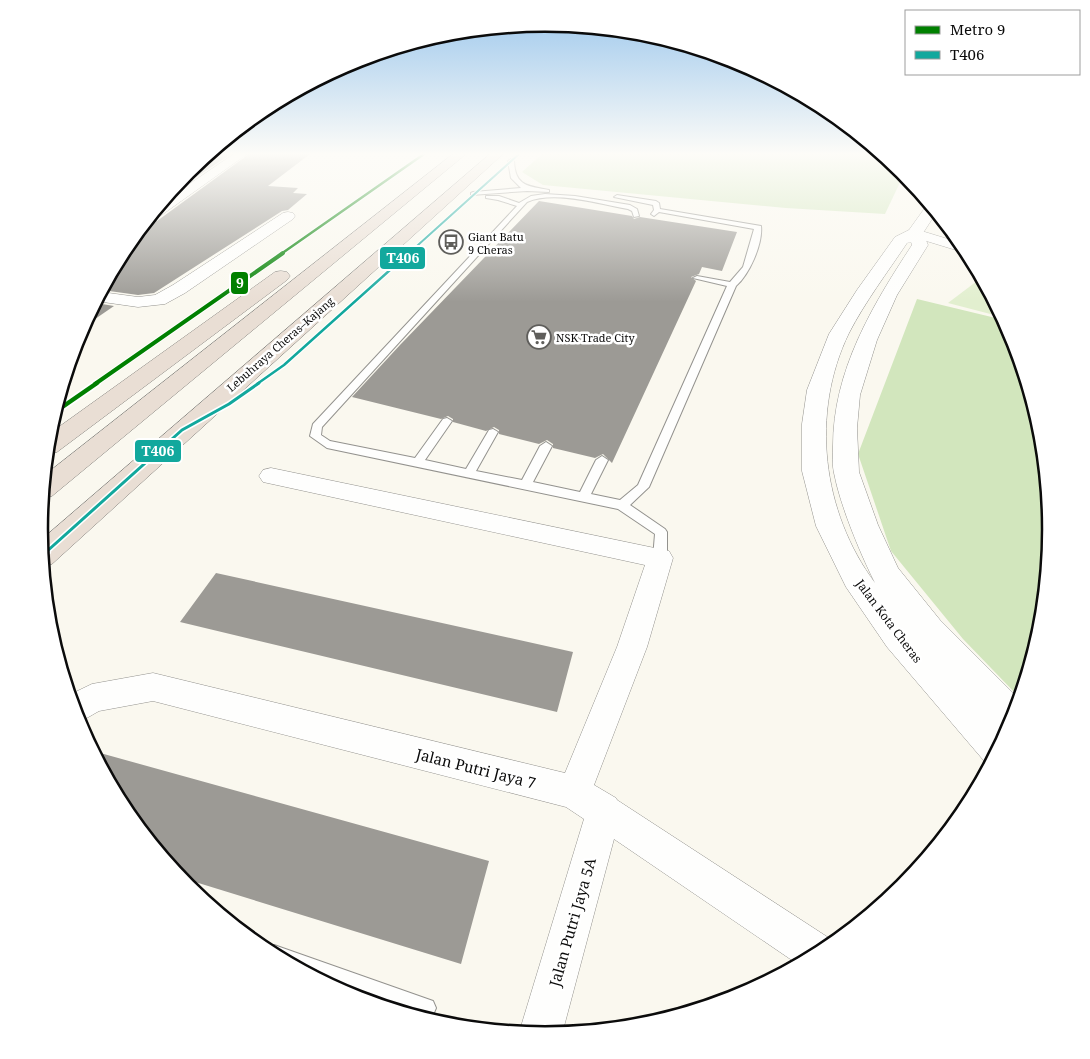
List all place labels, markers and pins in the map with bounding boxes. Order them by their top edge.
bus stop icon: Giant Batu 9 Cheras [438,229,464,255]
place label: Giant Batu 9 Cheras [468,229,524,257]
supermarket icon: NSK Trade City [526,324,552,350]
place label: NSK Trade City [556,330,635,345]

